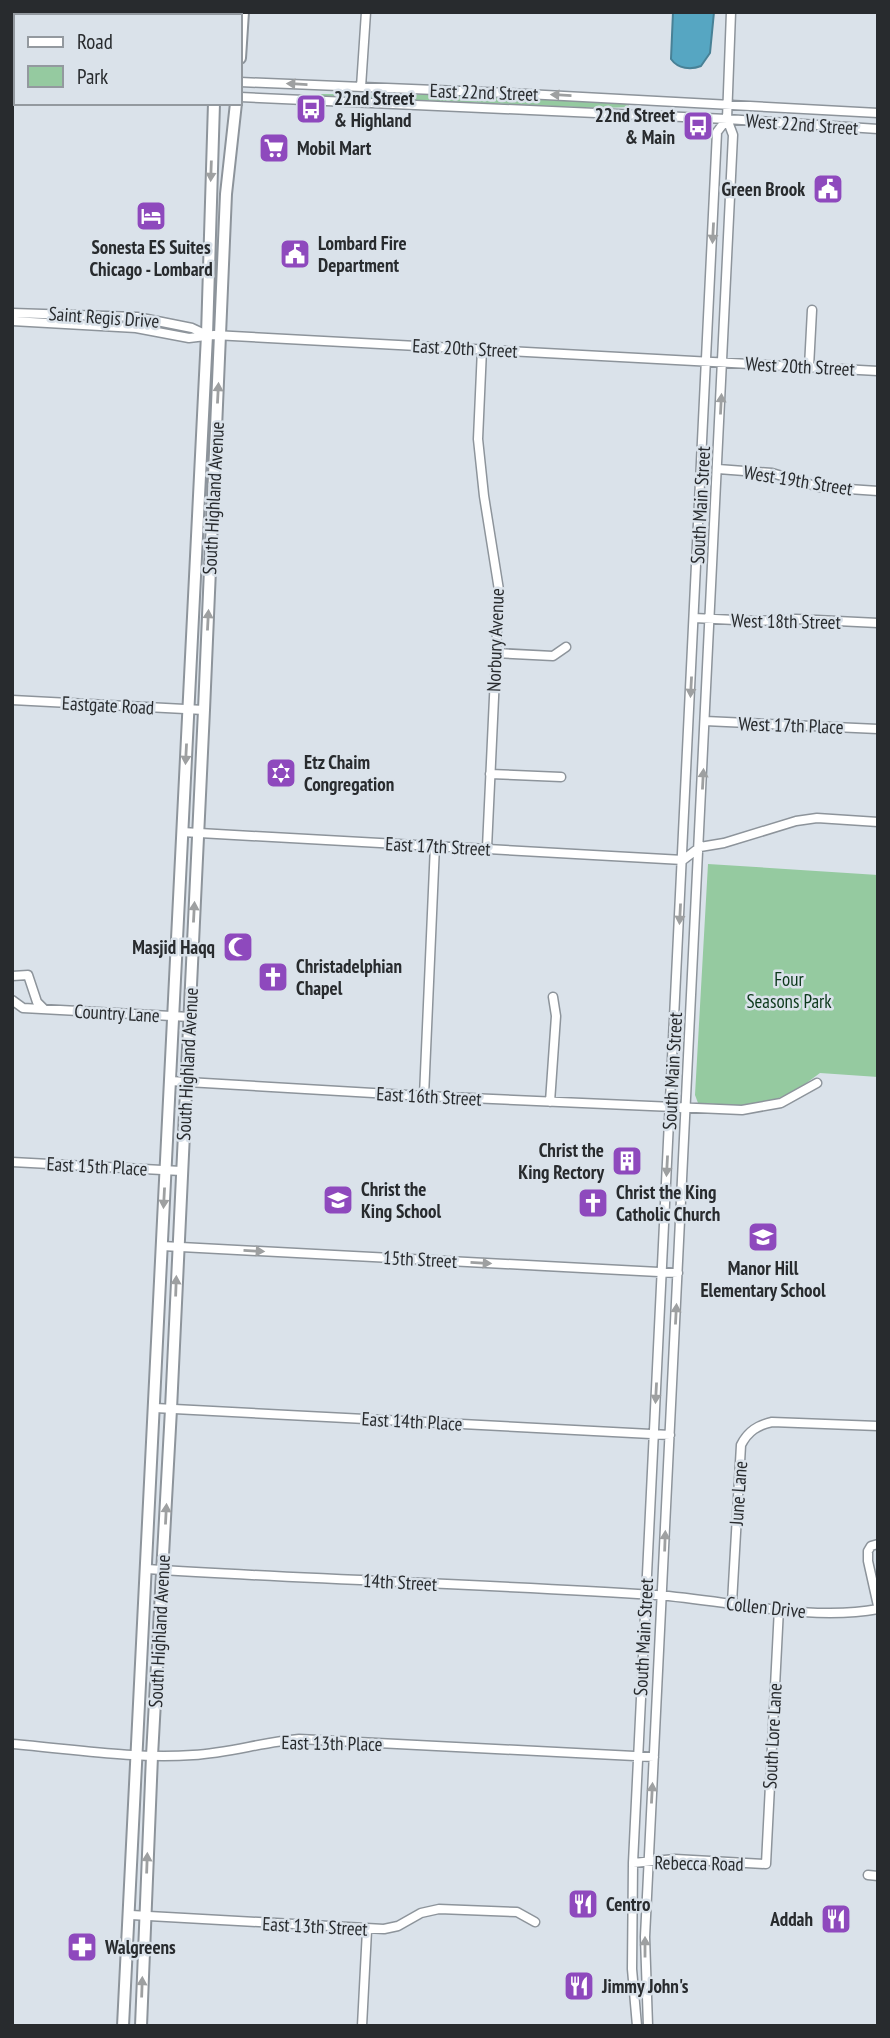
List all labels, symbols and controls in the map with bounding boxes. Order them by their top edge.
legend [14,14,242,105]
text: Road [77,28,113,55]
text: Park [77,63,108,90]
street label: East 22nd Street [429,78,539,106]
one-way arrow [285,79,307,90]
place label: 22nd Street & Highland [334,86,415,132]
one-way arrow [550,90,572,101]
bus stop icon: 22nd Street & Highland [294,92,328,126]
place label: 22nd Street & Main [595,103,675,149]
street label: West 22nd Street [745,108,860,140]
bus stop icon: 22nd Street & Main [681,109,715,143]
supermarket icon: Mobil Mart [257,131,291,165]
place label: Mobil Mart [297,136,372,160]
one-way arrow [206,161,217,183]
public building icon: Green Brook [811,172,845,206]
place label: Green Brook [722,177,805,201]
hotel icon: Sonesta ES Suites Chicago - Lombard [134,199,168,233]
one-way arrow [707,222,718,244]
place label: Lombard Fire Department [318,231,407,277]
place label: Sonesta ES Suites Chicago - Lombard [89,235,213,281]
public building icon: Lombard Fire Department [278,237,312,271]
street label: Saint Regis Drive [48,301,160,333]
street label: East 20th Street [412,333,519,363]
street label: West 20th Street [745,351,856,381]
one-way arrow [213,382,224,404]
one-way arrow [715,393,726,415]
street label: South Highland Avenue [197,421,229,575]
street label: South Main Street [685,445,715,564]
street label: West 19th Street [742,460,855,501]
street label: Norbury Avenue [481,588,509,692]
street label: West 18th Street [731,608,842,634]
one-way arrow [202,609,213,631]
one-way arrow [685,676,696,698]
street label: Eastgate Road [61,691,155,719]
street label: West 17th Place [738,711,844,739]
one-way arrow [180,743,191,765]
place label: Etz Chaim Congregation [304,750,394,796]
synagogue icon: Etz Chaim Congregation [264,756,298,790]
one-way arrow [697,768,708,790]
street label: East 17th Street [385,831,492,861]
one-way arrow [189,901,200,923]
one-way arrow [675,903,686,925]
mosque icon: Masjid Haqq [221,930,255,964]
place label: Masjid Haqq [132,935,215,959]
place label: Christadelphian Chapel [296,954,402,1000]
church icon: Christadelphian Chapel [256,960,290,994]
park label: Four Seasons Park [746,967,832,1013]
street label: South Highland Avenue [171,987,203,1141]
street label: Country Lane [74,999,160,1027]
street label: South Main Street [657,1011,687,1130]
street label: East 16th Street [376,1081,483,1111]
place label: Christ the King Rectory [518,1138,604,1184]
building icon: Christ the King Rectory [610,1144,644,1178]
street label: East 15th Place [46,1151,148,1181]
one-way arrow [662,1155,673,1177]
place label: Christ the King School [361,1177,441,1223]
place label: Christ the King Catholic Church [616,1180,720,1226]
school or university icon: Christ the King School [321,1183,355,1217]
church icon: Christ the King Catholic Church [576,1186,610,1220]
one-way arrow [158,1187,169,1209]
school or university icon: Manor Hill Elementary School [746,1220,780,1254]
one-way arrow [243,1245,265,1256]
street label: 15th Street [382,1245,458,1273]
place label: Manor Hill Elementary School [700,1256,826,1302]
one-way arrow [471,1257,493,1268]
one-way arrow [171,1275,182,1297]
one-way arrow [671,1302,682,1324]
one-way arrow [650,1382,661,1404]
street label: East 14th Place [361,1406,463,1436]
street label: June Lane [724,1460,752,1527]
one-way arrow [160,1502,171,1524]
one-way arrow [660,1530,671,1552]
street label: South Highland Avenue [143,1554,175,1708]
street label: 14th Street [362,1568,438,1596]
street label: South Main Street [628,1577,658,1696]
street label: Collen Drive [725,1591,807,1623]
street label: South Lore Lane [757,1682,787,1790]
street label: East 13th Place [281,1730,383,1756]
one-way arrow [647,1781,658,1803]
street label: Rebecca Road [654,1850,744,1876]
one-way arrow [142,1852,153,1874]
restaurant icon: Centro [566,1887,600,1921]
place label: Centro [606,1892,650,1916]
restaurant icon: Addah [819,1902,853,1936]
place label: Addah [769,1907,813,1931]
street label: East 13th Street [262,1911,369,1941]
pharmacy icon: Walgreens [65,1930,99,1964]
place label: Walgreens [104,1935,176,1959]
one-way arrow [639,1936,651,1958]
restaurant icon: Jimmy John's [562,1969,596,2003]
place label: Jimmy John's [601,1974,689,1998]
one-way arrow [137,1976,148,1998]

